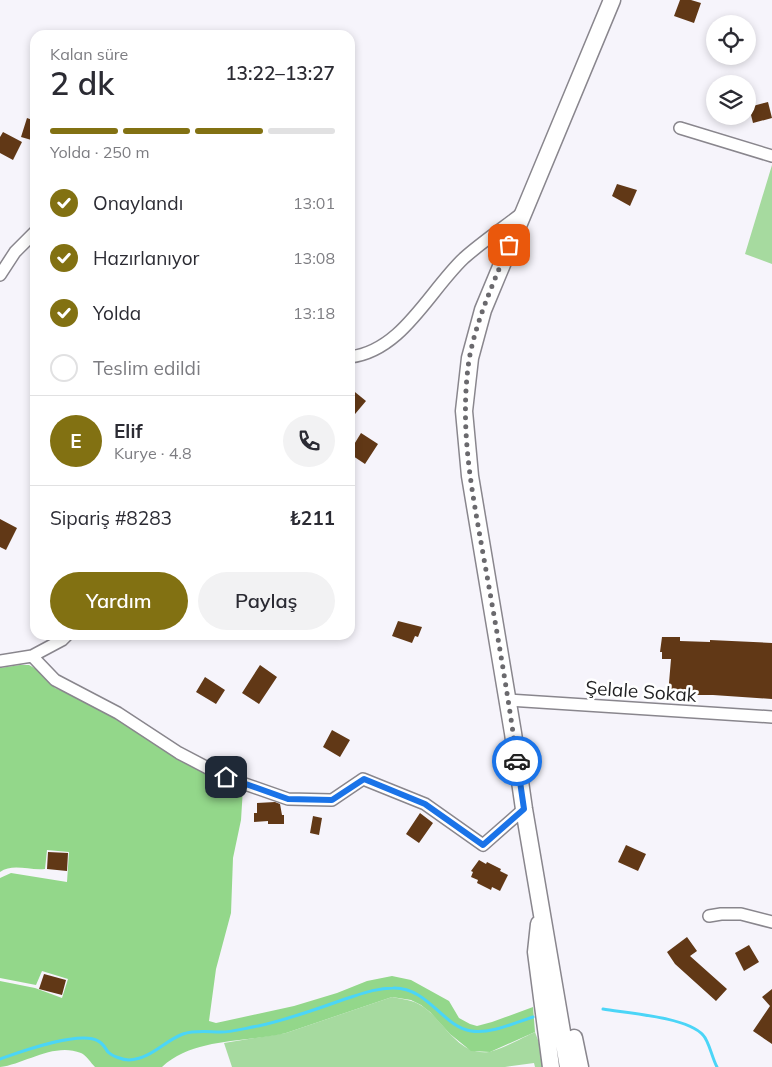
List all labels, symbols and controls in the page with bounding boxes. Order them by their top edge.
map controls [706,15,756,125]
button: locate [706,15,756,65]
text: Kalan süre [50,44,128,64]
text: 13:22–13:27 [225,61,335,85]
text: 2 dk [50,63,114,103]
button: layers [706,75,756,125]
text: Yolda · 250 m [50,142,150,162]
icon: check [50,189,78,217]
text: Onaylandı [93,191,183,215]
text: 13:01 [293,193,335,213]
pin [488,224,530,266]
icon: bag [495,231,523,259]
icon: check [50,244,78,272]
text: Hazırlanıyor [93,246,200,270]
text: 13:08 [293,248,335,268]
icon: check [50,299,78,327]
text: Yolda [93,301,141,325]
text: 13:18 [293,303,335,323]
text: Teslim edildi [93,356,201,380]
button: phone [283,415,335,467]
text: Elif [114,419,143,443]
text: E [70,429,82,453]
text: Kurye · 4.8 [114,443,191,463]
text: Sipariş #8283 [50,506,172,530]
text: ₺211 [289,506,335,530]
button: Yardım [50,572,188,630]
button: Paylaş [198,572,335,630]
street label: Şelale Sokak [585,675,698,707]
courier [492,736,542,786]
icon: car [503,747,531,775]
pin [205,756,247,798]
icon: home [212,763,240,791]

